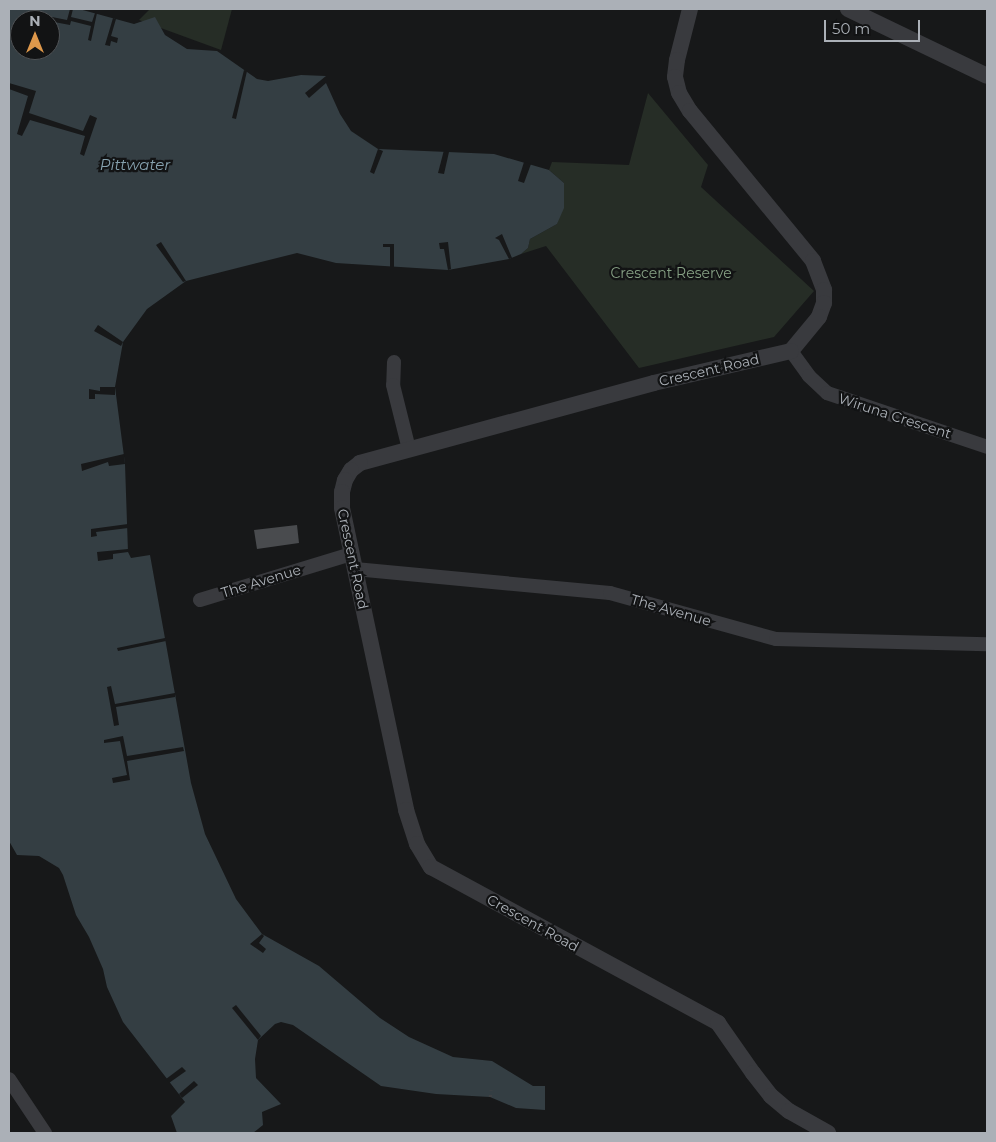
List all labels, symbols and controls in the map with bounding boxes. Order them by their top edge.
north arrow [10,10,60,60]
scale bar [826,10,922,42]
text: N [29,12,41,30]
text: 50 m [832,19,870,38]
water label: Pittwater [100,156,170,174]
park label: Crescent Reserve [610,265,732,281]
street label: Crescent Road [657,350,761,390]
street label: Wiruna Crescent [837,390,953,442]
street label: Crescent Road [334,507,372,611]
street label: The Avenue [219,561,303,601]
street label: The Avenue [629,591,713,629]
street label: Crescent Road [484,891,582,955]

